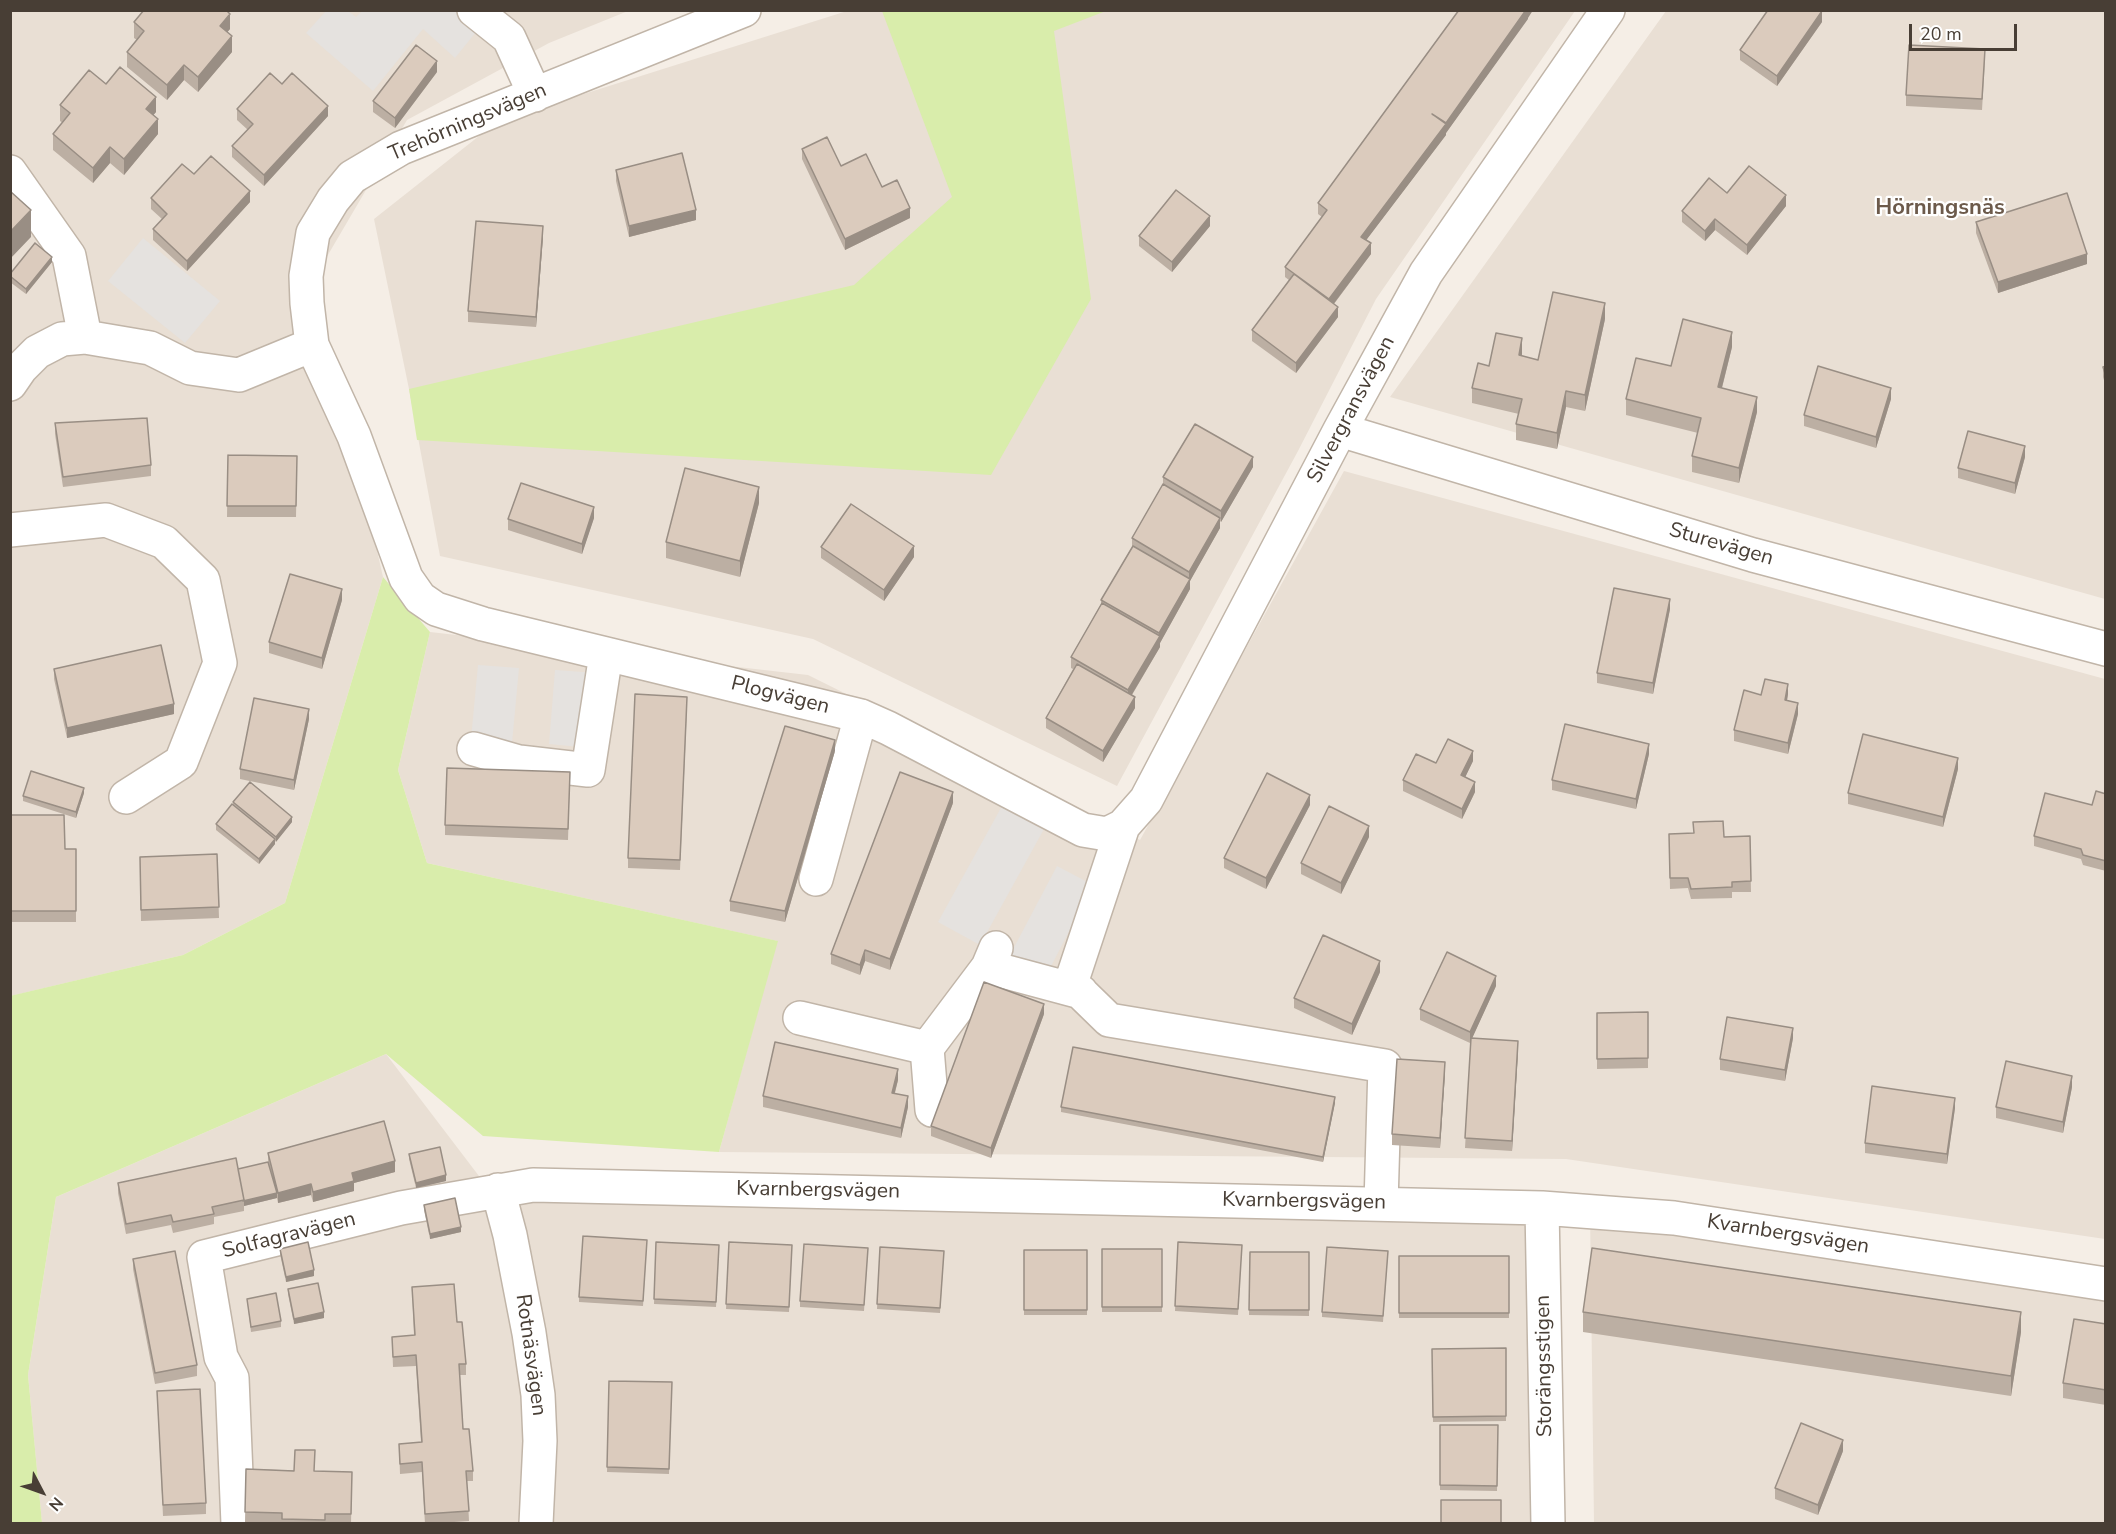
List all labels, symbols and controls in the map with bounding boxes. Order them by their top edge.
scale bar [1912,12,2020,50]
text: 20 m [1920,22,1962,46]
street label: Trehörningsvägen [385,78,551,168]
district label: Hörningsnäs [1875,196,2005,222]
street label: Silvergransvägen [1303,332,1401,488]
street label: Sturevägen [1666,518,1776,572]
street label: Plogvägen [728,672,832,720]
street label: Kvarnbergsvägen [736,1177,900,1205]
street label: Kvarnbergsvägen [1222,1188,1386,1216]
street label: Solfagravägen [220,1207,358,1265]
street label: Kvarnbergsvägen [1705,1210,1871,1260]
street label: Rotnäsvägen [509,1292,551,1418]
street label: Storängsstigen [1531,1295,1559,1437]
north arrow [12,1462,72,1522]
text: N [43,1492,68,1516]

